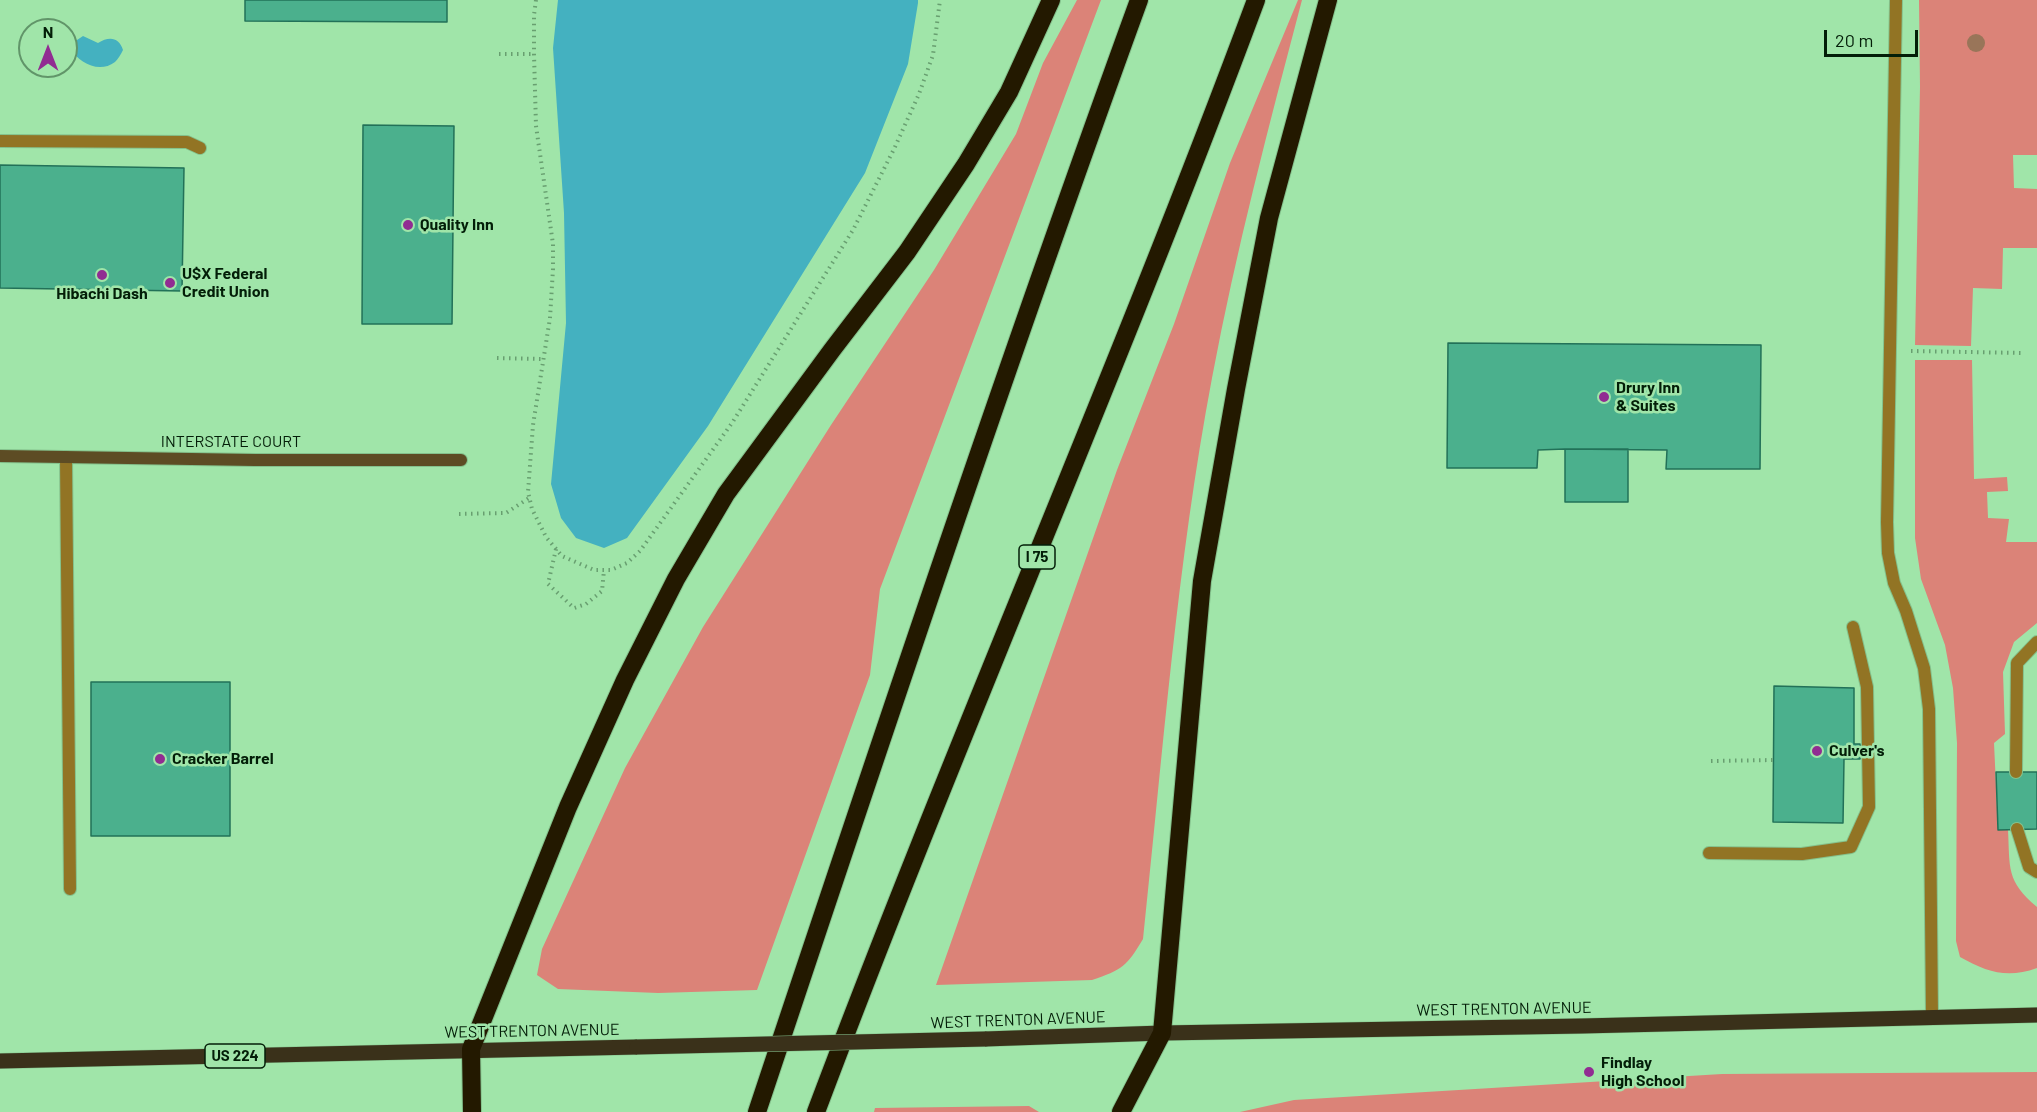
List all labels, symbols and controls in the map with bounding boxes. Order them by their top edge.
north arrow [18,18,78,78]
scale bar [1827,18,1922,56]
text: N [43,22,53,41]
text: 20 m [1835,29,1873,51]
place label: Quality Inn [420,215,494,235]
marker: Quality Inn [401,218,415,232]
place label: U$X Federal Credit Union [182,264,269,302]
marker: Hibachi Dash [95,268,109,282]
marker: U$X Federal Credit Union [163,276,177,290]
place label: Hibachi Dash [56,284,148,304]
place label: Drury Inn & Suites [1616,378,1680,416]
marker: Drury Inn & Suites [1597,390,1611,404]
street label: INTERSTATE COURT [161,432,301,452]
road number: I 75 [1019,545,1055,569]
place label: Culver's [1829,741,1885,761]
marker: Culver's [1810,744,1824,758]
place label: Cracker Barrel [172,749,274,769]
marker: Cracker Barrel [153,752,167,766]
street label: WEST TRENTON AVENUE [1416,998,1592,1020]
street label: WEST TRENTON AVENUE [930,1007,1106,1033]
street label: WEST TRENTON AVENUE [444,1020,620,1042]
road number: US 224 [205,1044,265,1068]
place label: Findlay High School [1601,1053,1685,1091]
marker: Findlay High School [1582,1065,1596,1079]

